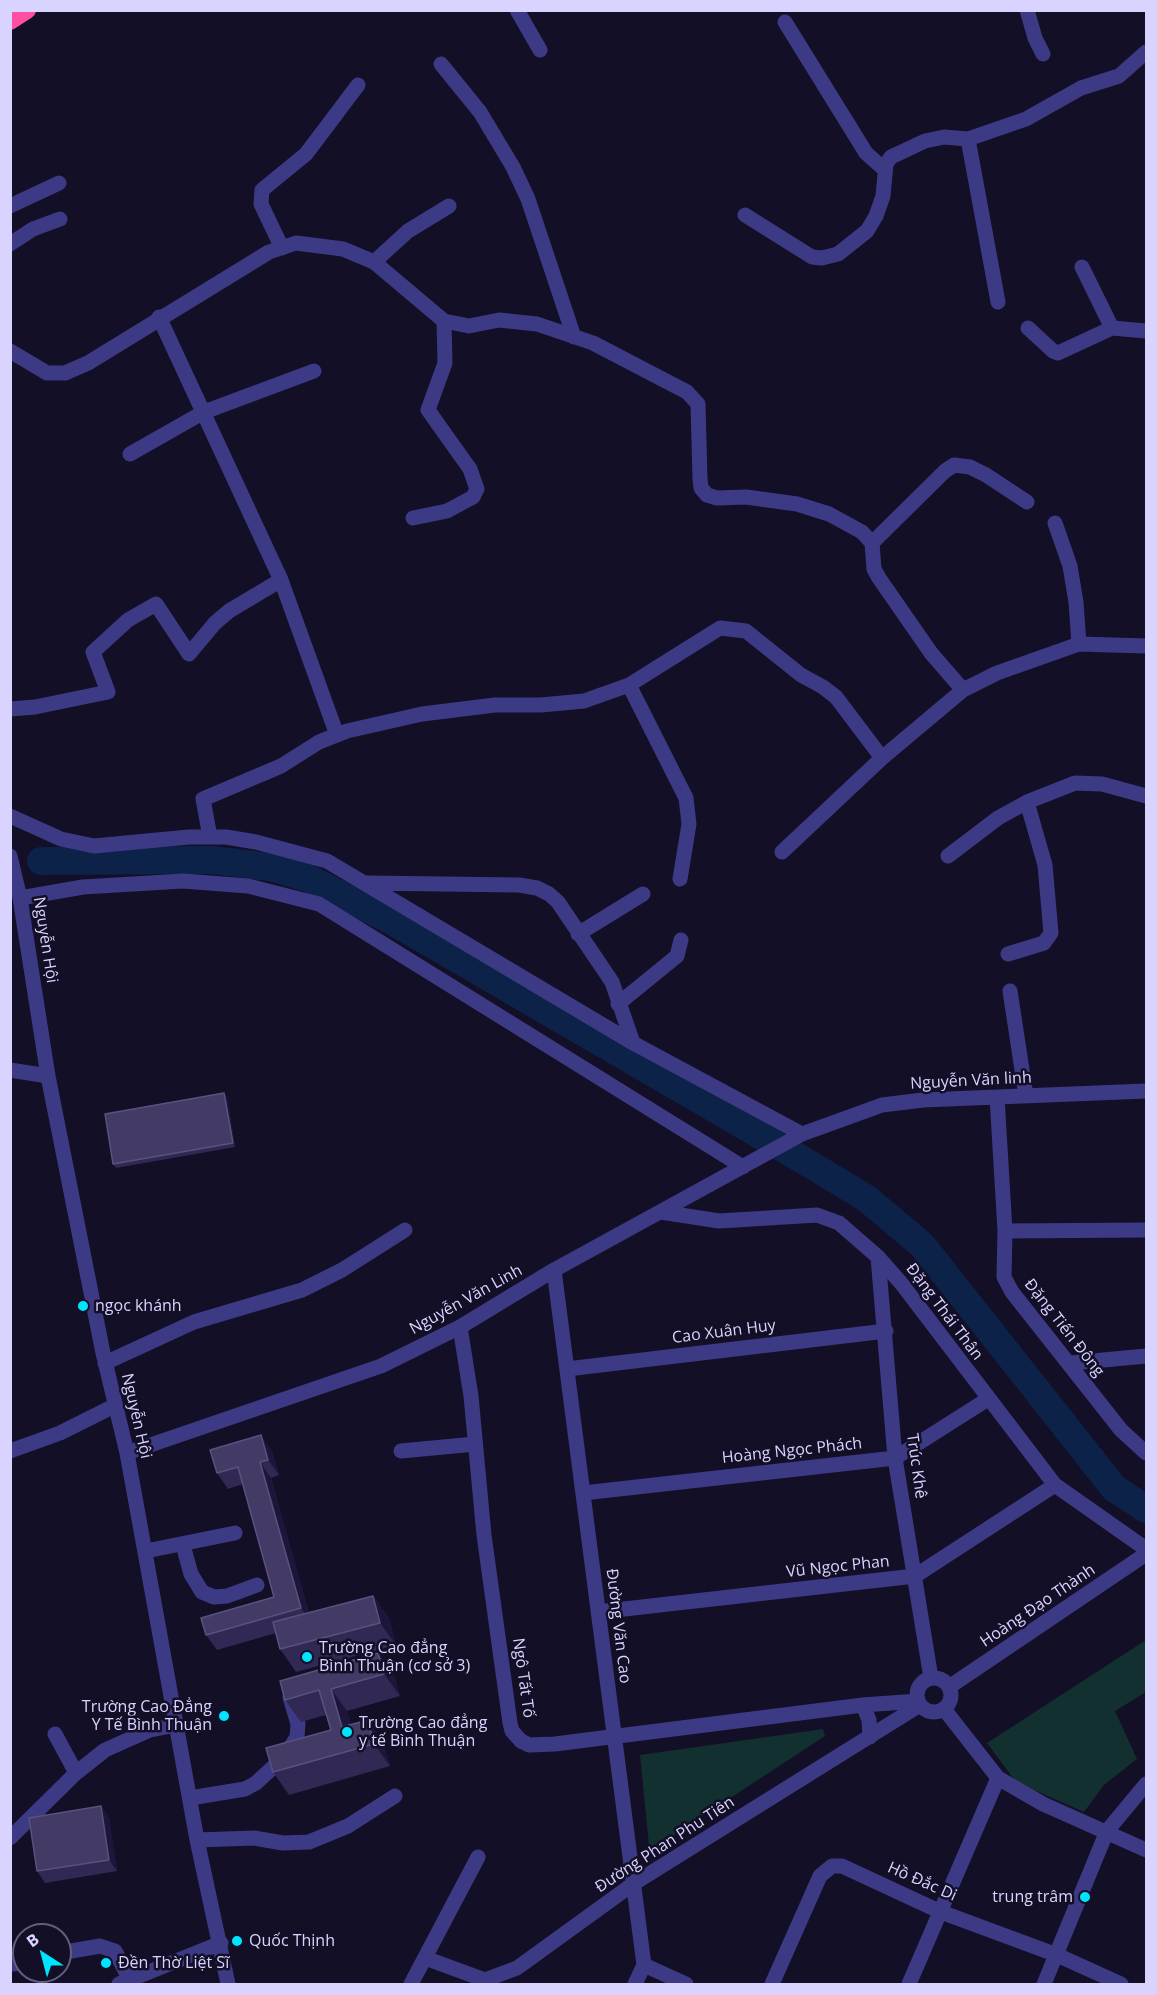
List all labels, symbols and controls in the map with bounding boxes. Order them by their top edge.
street label: Nguyễn Hội [29,896,61,984]
street label: Nguyễn Văn linh [910,1068,1032,1094]
street label: Đặng Thái Thân [901,1260,987,1364]
street label: Nguyễn Văn Linh [406,1261,526,1339]
street label: Đặng Tiến Đông [1020,1275,1108,1381]
place label: ngọc khánh [95,1296,182,1316]
marker: ngọc khánh [76,1299,90,1313]
street label: Cao Xuân Huy [671,1316,777,1348]
street label: Nguyễn Hội [117,1371,155,1461]
street label: Trúc Khê [902,1432,930,1500]
street label: Hoàng Ngọc Phách [721,1434,863,1468]
street label: Vũ Ngọc Phan [785,1552,891,1582]
street label: Hoàng Đạo Thành [977,1560,1099,1652]
street label: Đường Văn Cao [601,1567,635,1685]
street label: Ngô Tất Tố [508,1637,538,1719]
place label: Trường Cao đẳng Bình Thuận (cơ sở 3) [319,1638,470,1676]
marker: Trường Cao đẳng Bình Thuận (cơ sở 3) [300,1650,314,1664]
place label: Trường Cao Đẳng Y Tế Bình Thuận [82,1697,212,1735]
marker: Trường Cao Đẳng Y Tế Bình Thuận [217,1709,231,1723]
place label: Trường Cao đẳng y tế Bình Thuận [359,1713,487,1751]
marker: Trường Cao đẳng y tế Bình Thuận [340,1725,354,1739]
street label: Đường Phan Phu Tiên [592,1793,738,1897]
street label: Hồ Đắc Di [885,1858,959,1906]
place label: trung trâm [992,1887,1073,1907]
marker: trung trâm [1078,1890,1092,1904]
north arrow [12,1923,72,1983]
text: B [22,1928,43,1952]
place label: Quốc Thịnh [249,1931,335,1951]
marker: Quốc Thịnh [230,1934,244,1948]
place label: Đền Thờ Liệt Sĩ [118,1953,229,1973]
marker: Đền Thờ Liệt Sĩ [99,1956,113,1970]

